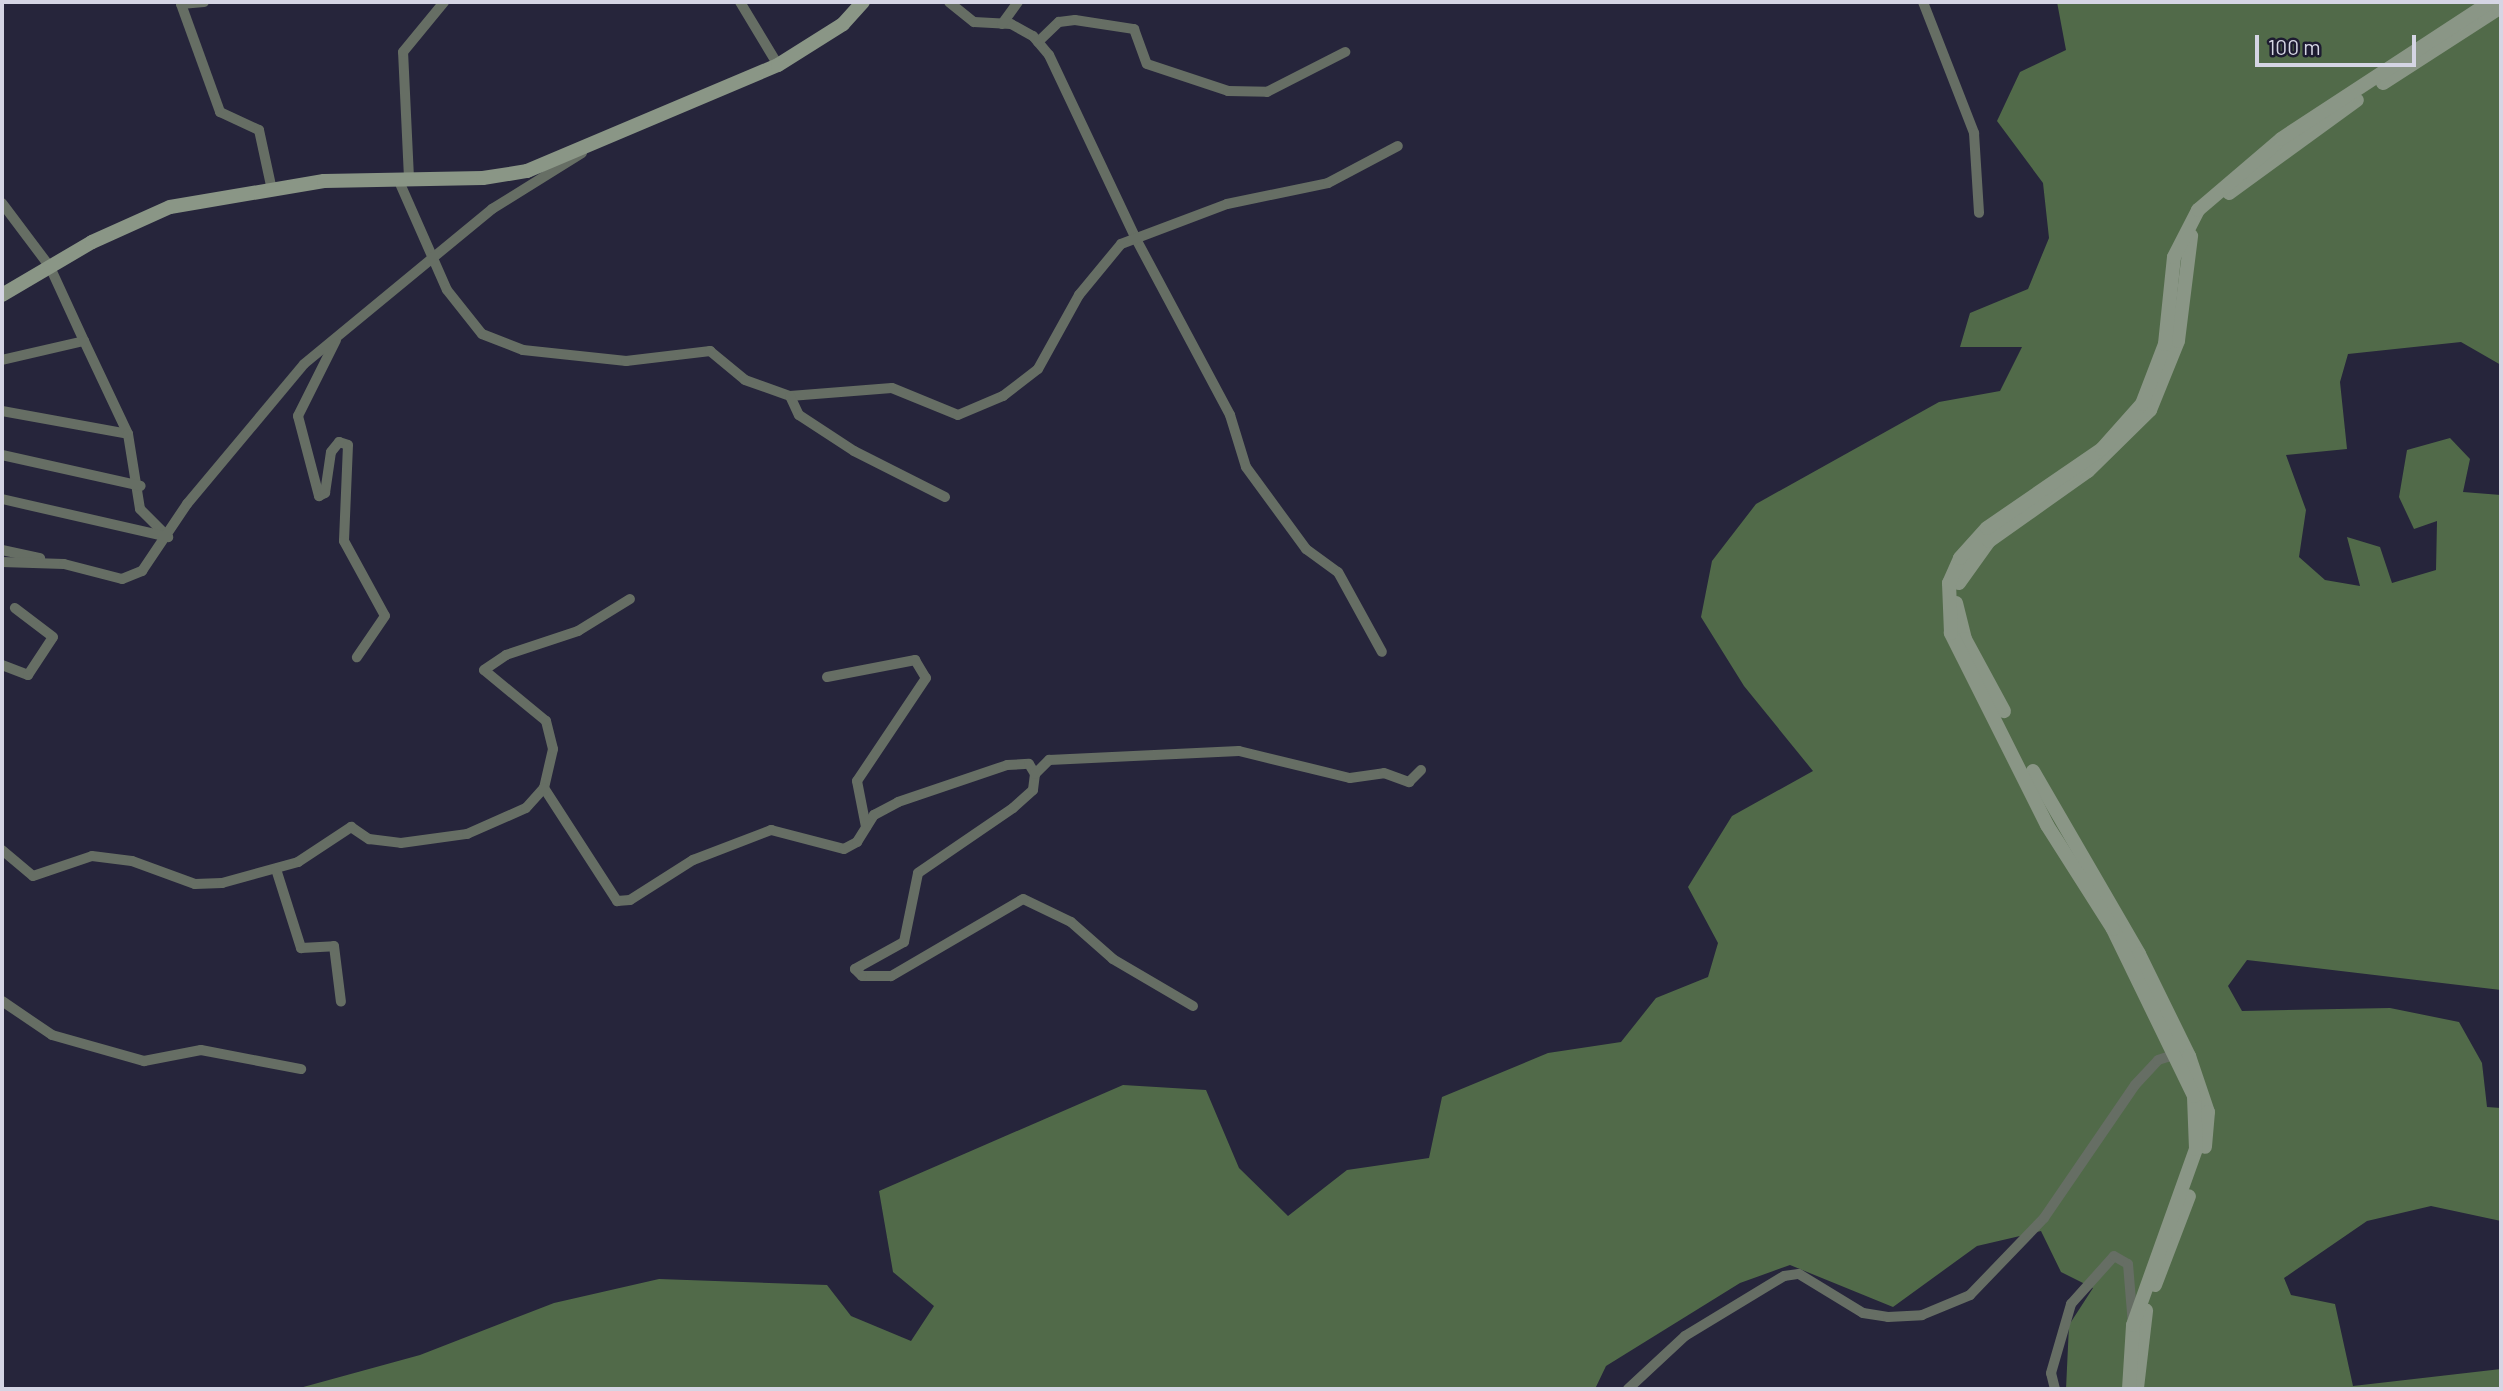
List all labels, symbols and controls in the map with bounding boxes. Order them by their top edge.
scale bar [2258,21,2419,65]
text: 100 m [2268,34,2321,59]

